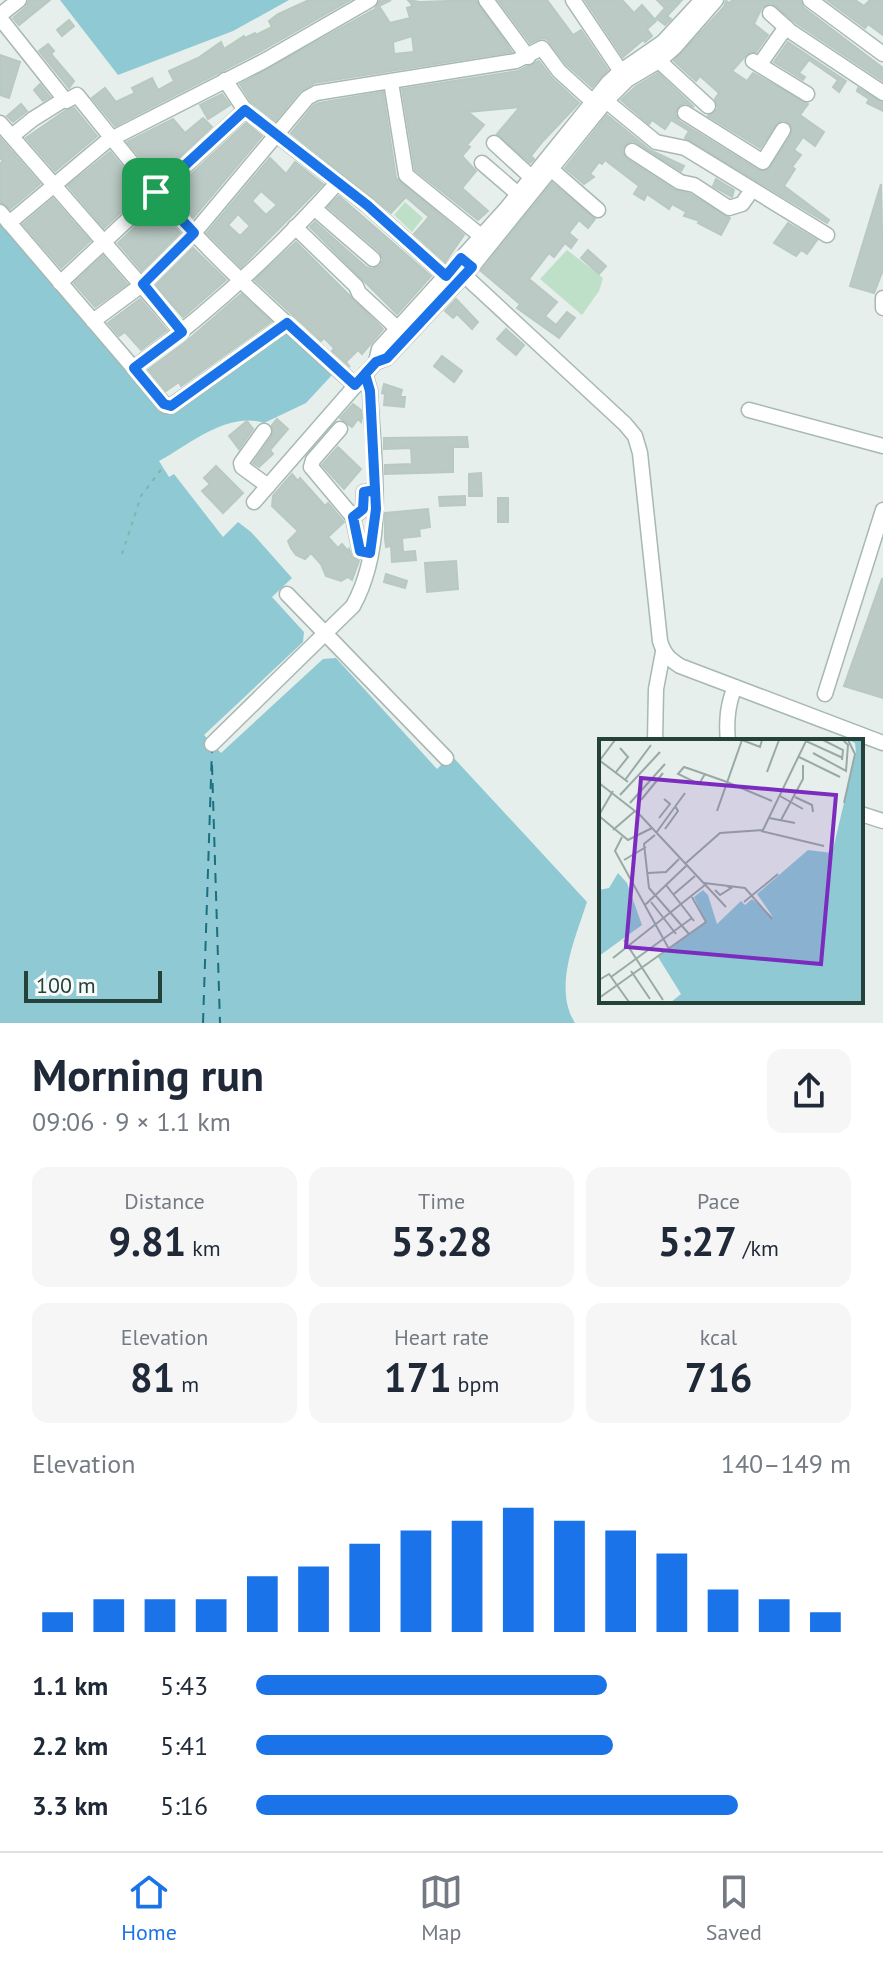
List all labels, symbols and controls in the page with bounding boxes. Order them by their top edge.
pin [122,158,190,226]
icon: arrive [134,170,178,214]
inset map [599,739,863,1003]
scale bar [24,967,162,1003]
text: 100 m [36,971,96,999]
text: Morning run [32,1046,264,1103]
button: share [767,1049,851,1133]
text: 09:06 · 9 × 1.1 km [32,1105,231,1138]
text: Distance [124,1187,205,1215]
text: Time [418,1187,465,1215]
text: Pace [697,1187,740,1215]
text: 9.81 [108,1215,186,1267]
text: 53:28 [391,1215,492,1267]
text: 5:27 [658,1215,737,1267]
text: km [186,1234,221,1262]
text: /km [737,1234,779,1262]
text: Elevation [121,1323,208,1351]
text: Heart rate [394,1323,489,1351]
text: kcal [700,1323,737,1351]
text: 81 [130,1351,175,1403]
text: 171 [384,1351,452,1403]
text: 716 [684,1351,753,1403]
text: m [175,1370,199,1398]
text: bpm [452,1370,499,1398]
text: Elevation [32,1447,136,1480]
text: 140–149 m [721,1447,851,1480]
text: 1.1 km [32,1669,108,1702]
text: 5:43 [160,1669,208,1702]
text: 2.2 km [32,1729,108,1762]
text: 5:41 [160,1729,208,1762]
text: 3.3 km [32,1789,108,1822]
text: 5:16 [160,1789,208,1822]
tab: Home [121,1870,177,1946]
tab: Map [419,1870,463,1946]
tab: Saved [706,1870,762,1946]

